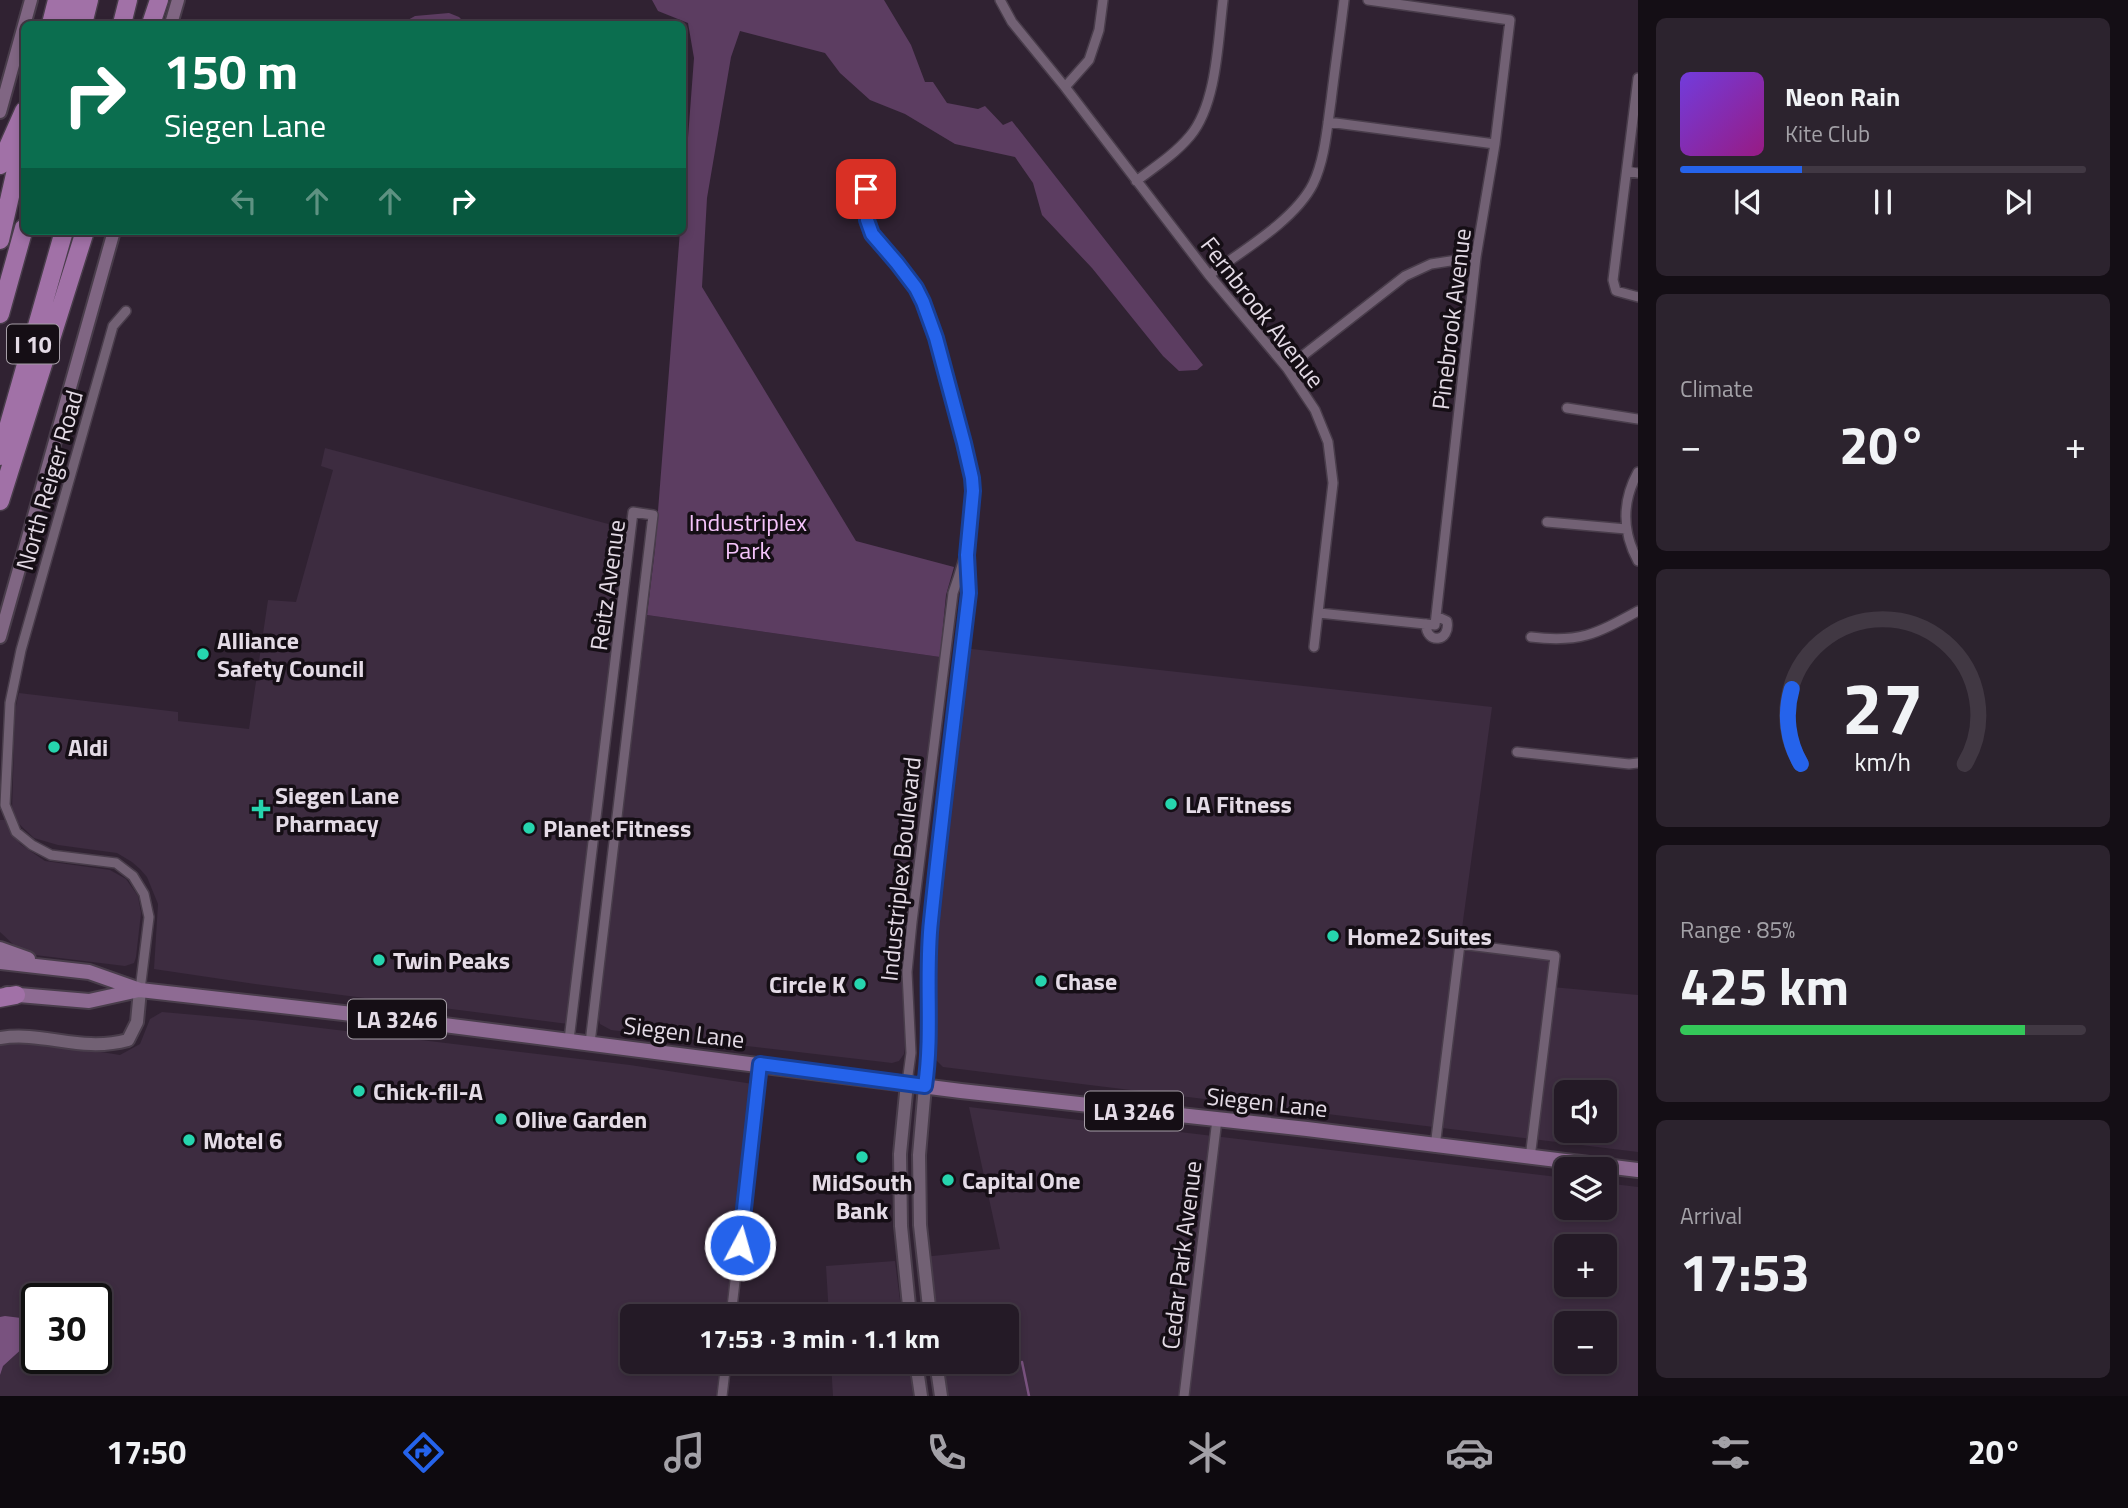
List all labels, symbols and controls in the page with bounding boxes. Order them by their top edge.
text: 150 m [164,33,298,108]
icon: right [49,49,140,140]
text: Neon Rain [1785,77,1900,116]
text: Siegen Lane [164,101,326,149]
text: Kite Club [1785,116,1870,151]
pin [836,159,896,219]
icon: arrive [847,170,885,208]
icon: left [225,182,263,220]
icon: ahead [298,182,336,220]
icon: ahead [371,182,409,220]
icon: right [444,182,482,220]
icon: previous [1729,183,1767,221]
icon: pause [1864,183,1902,221]
icon: next [1999,183,2037,221]
street label: Pinebrook Avenue [1422,226,1480,412]
street label: Fernbrook Avenue [1192,229,1334,395]
road number: I 10 [7,324,59,364]
text: Climate [1680,371,1753,406]
street label: North Reiger Road [6,386,92,574]
text: 20° [1839,405,1927,484]
text: − [1680,416,1701,474]
text: + [2065,416,2086,474]
park label: Industriplex Park [689,504,807,568]
street label: Reitz Avenue [580,517,634,653]
place label: Alliance Safety Council [217,622,365,686]
marker: Alliance Safety Council [195,646,211,662]
text: 27 [1842,652,1924,762]
place label: Aldi [68,729,108,765]
marker: Aldi [46,739,62,755]
text: km/h [1855,743,1911,781]
street label: Industriplex Boulevard [870,755,930,983]
place label: Siegen Lane Pharmacy [275,777,399,841]
place label: LA Fitness [1185,786,1292,822]
marker: LA Fitness [1163,796,1179,812]
marker: Siegen Lane Pharmacy [253,801,269,817]
place label: Planet Fitness [543,810,691,846]
marker: Planet Fitness [521,820,537,836]
text: Range · 85% [1680,912,1795,947]
place label: Home2 Suites [1347,918,1492,954]
marker: Home2 Suites [1325,928,1341,944]
place label: Twin Peaks [393,942,510,978]
text: 425 km [1680,946,1849,1025]
marker: Twin Peaks [371,952,387,968]
place label: Chase [1055,963,1117,999]
place label: Circle K [769,966,846,1002]
marker: Chase [1033,973,1049,989]
marker: Circle K [852,976,868,992]
road number: LA 3246 [348,1000,446,1038]
street label: Siegen Lane [621,1007,747,1057]
place label: Chick-fil-A [373,1073,484,1109]
street label: Siegen Lane [1205,1078,1329,1126]
map controls [1554,1080,1617,1374]
button: sound [1554,1080,1617,1143]
marker: Chick-fil-A [351,1083,367,1099]
road number: LA 3246 [1085,1092,1183,1130]
place label: Olive Garden [515,1101,647,1137]
marker: Olive Garden [493,1111,509,1127]
place label: Motel 6 [203,1122,282,1158]
marker: Motel 6 [181,1132,197,1148]
marker: MidSouth Bank [854,1149,870,1165]
button: layers [1554,1157,1617,1220]
street label: Cedar Park Avenue [1152,1159,1210,1351]
place label: Capital One [962,1162,1080,1198]
place label: MidSouth Bank [811,1164,913,1228]
marker: Capital One [940,1172,956,1188]
text: Arrival [1680,1198,1742,1233]
position arrow [703,1208,777,1282]
text: 17:53 [1680,1232,1810,1311]
button: + [1554,1234,1617,1297]
speed limit sign: 30 [21,1283,112,1374]
button: − [1554,1311,1617,1374]
text: 17:53 · 3 min · 1.1 km [699,1319,940,1358]
text: 17:50 [106,1428,186,1476]
icon: directions [399,1428,448,1477]
icon: music [660,1428,709,1477]
icon: phone [922,1428,971,1477]
icon: climate [1183,1428,1232,1477]
icon: car [1445,1428,1494,1477]
icon: filters [1706,1428,1755,1477]
text: 20° [1968,1428,2022,1476]

